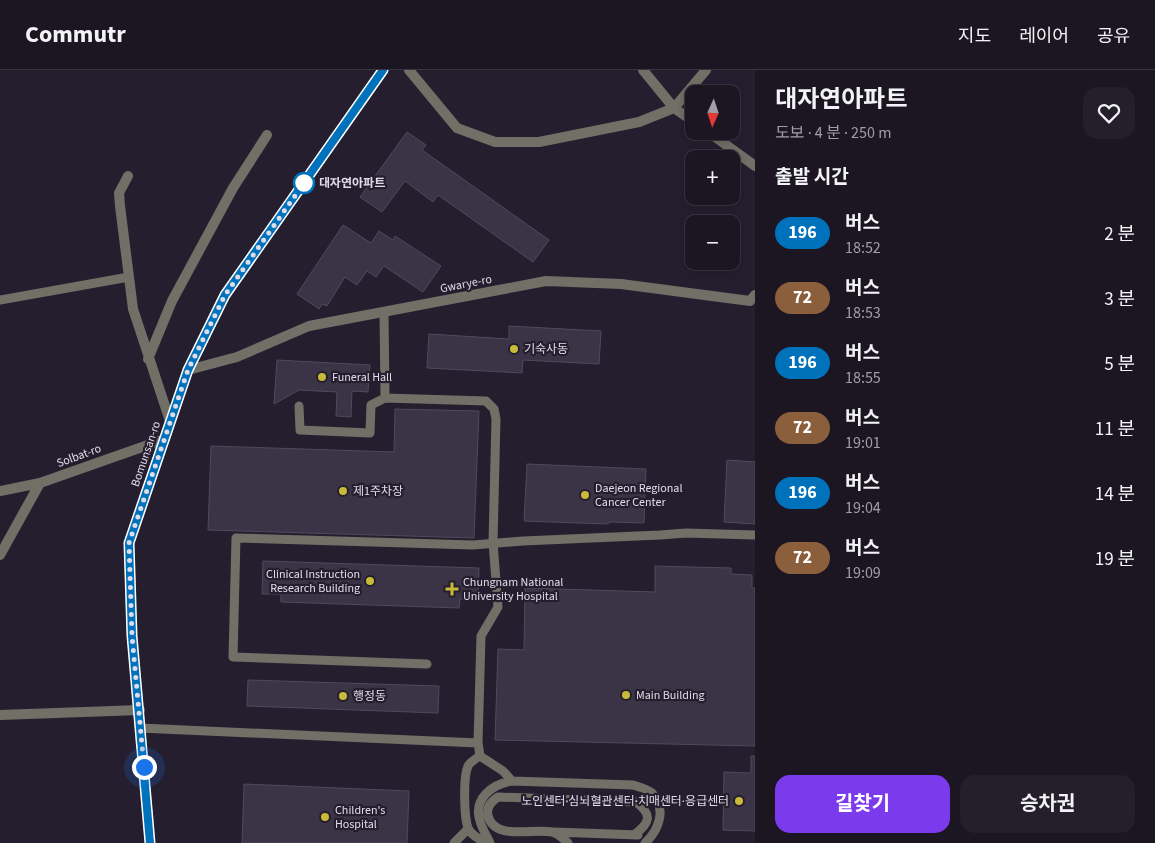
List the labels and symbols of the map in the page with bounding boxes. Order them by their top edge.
north arrow [685,85,740,140]
marker: 대자연아파트 [293,172,315,194]
place label: 대자연아파트 [319,175,385,192]
street label: Gwarye-ro [439,271,493,297]
place label: 기숙사동 [524,341,568,358]
marker: 기숙사동 [508,343,520,355]
place label: Funeral Hall [332,369,392,386]
marker: Funeral Hall [316,371,328,383]
street label: Bomunsan-ro [127,419,165,489]
street label: Solbat-ro [54,440,104,472]
place label: Daejeon Regional Cancer Center [595,480,682,511]
place label: 제1주차장 [353,483,403,500]
marker: 제1주차장 [337,485,349,497]
marker: Daejeon Regional Cancer Center [579,489,591,501]
place label: Clinical Instruction Research Building [266,566,360,597]
place label: Chungnam National University Hospital [463,574,563,605]
marker: Clinical Instruction Research Building [364,575,376,587]
marker: Chungnam National University Hospital [445,582,459,596]
place label: Main Building [636,687,705,704]
place label: 행정동 [353,688,386,705]
marker: Main Building [620,689,632,701]
marker: 행정동 [337,690,349,702]
your location [132,755,157,780]
place label: 노인센터·심뇌혈관센터·치매센터·응급센터 [521,793,729,810]
marker: 노인센터·심뇌혈관센터·치매센터·응급센터 [733,795,745,807]
place label: Children's Hospital [335,802,385,833]
marker: Children's Hospital [319,811,331,823]

